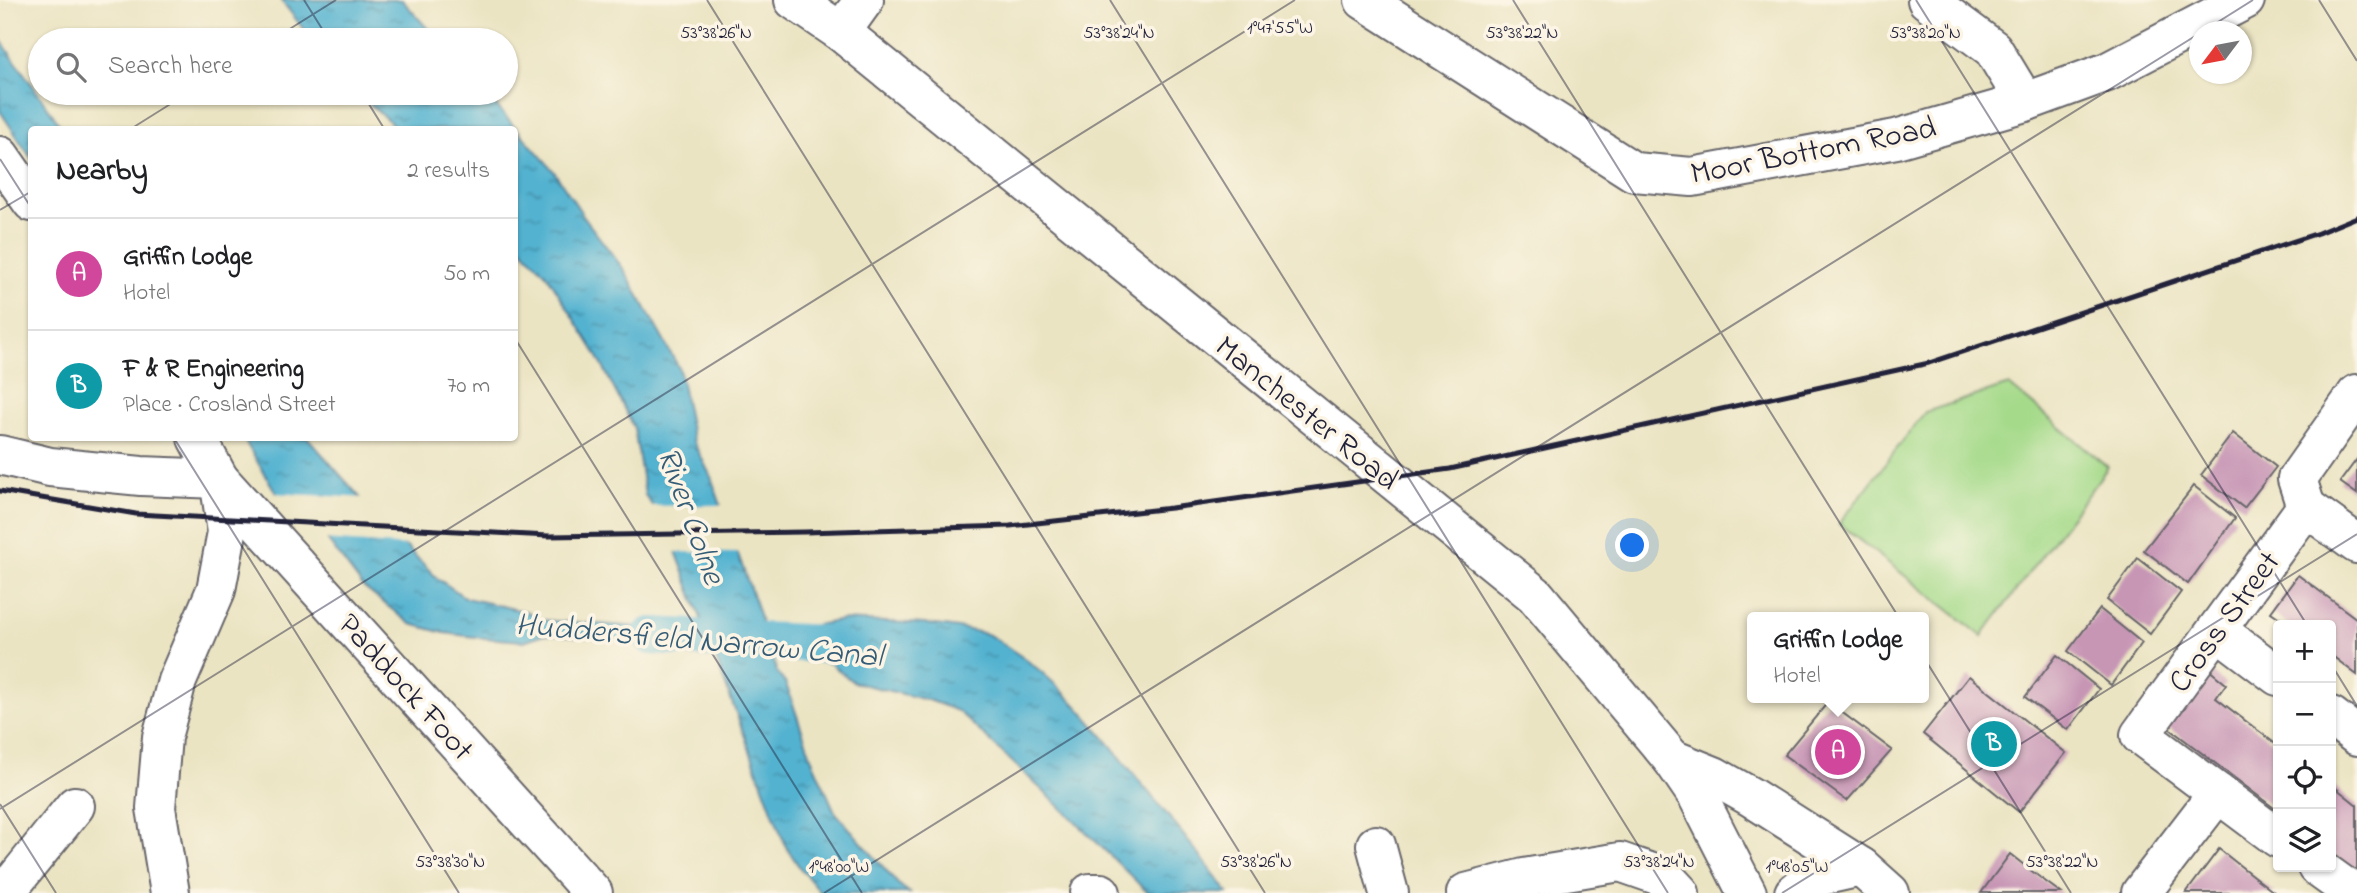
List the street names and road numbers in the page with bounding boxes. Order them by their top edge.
street label: Moor Bottom Road [1687,106,1941,199]
street label: Manchester Road [1204,326,1408,504]
street label: Cross Street [2158,542,2294,704]
street label: Paddock Foot [325,604,484,773]

